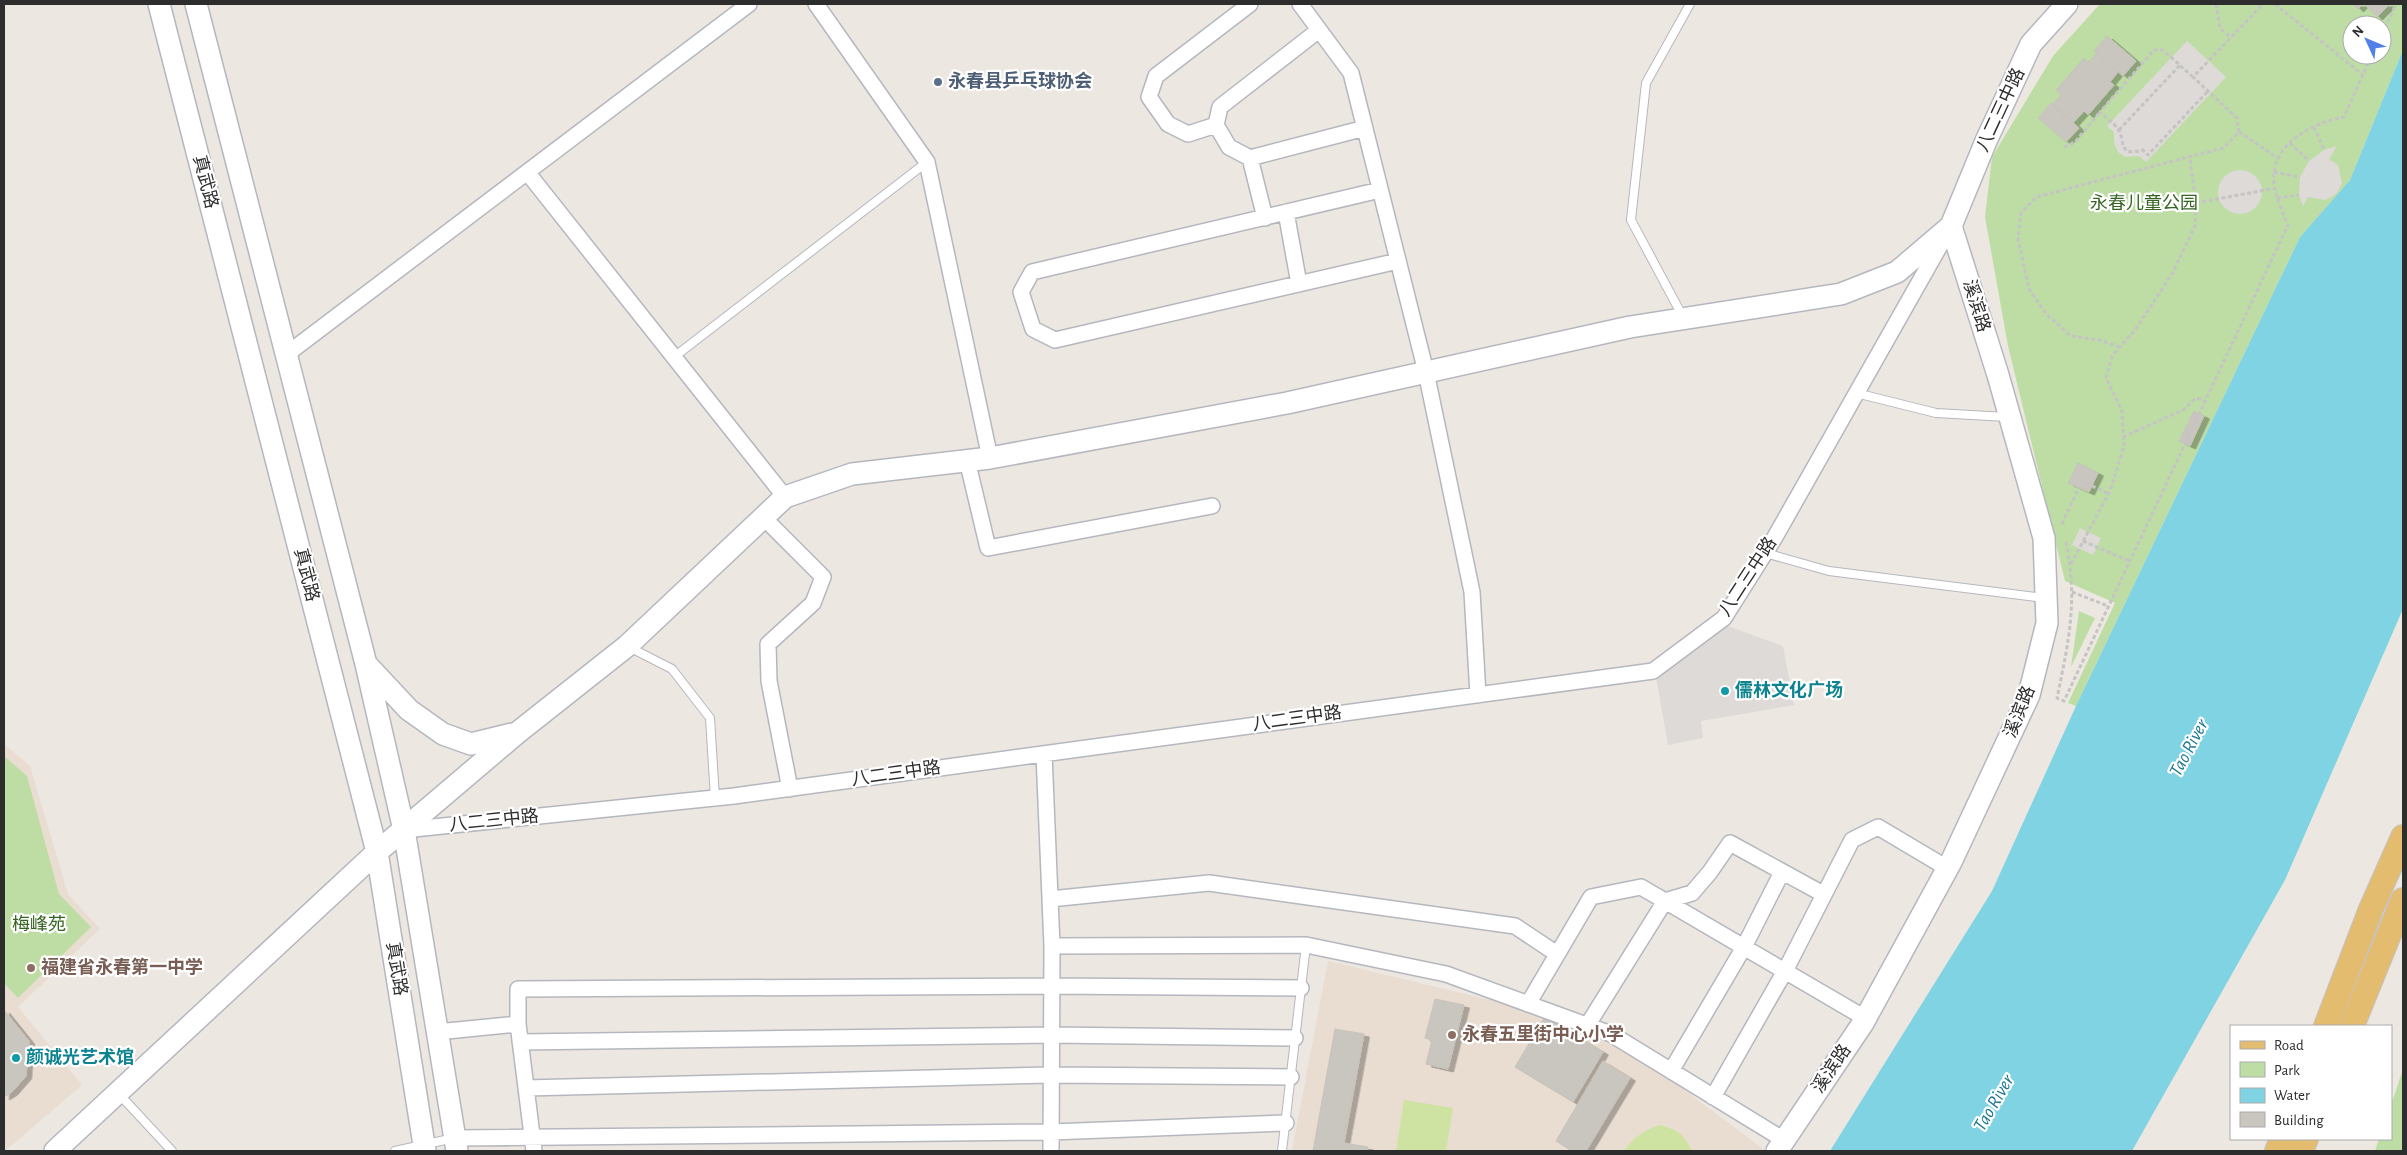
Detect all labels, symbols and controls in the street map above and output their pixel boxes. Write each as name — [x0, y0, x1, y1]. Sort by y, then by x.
north arrow — [2342, 15, 2392, 65]
text: N — [2350, 23, 2367, 40]
street label: 八二三中路 — [1972, 65, 2028, 155]
place label: 永春县乒乓球协会 — [948, 71, 1092, 91]
marker: 永春县乒乓球协会 — [932, 76, 944, 88]
street label: 真武路 — [190, 153, 222, 210]
park label: 永春儿童公园 — [2090, 193, 2198, 213]
street label: 溪滨路 — [1959, 277, 1994, 334]
street label: 八二三中路 — [1714, 533, 1780, 620]
street label: 真武路 — [291, 546, 323, 603]
place label: 儒林文化广场 — [1735, 680, 1843, 700]
street label: 溪滨路 — [2000, 683, 2038, 740]
marker: 儒林文化广场 — [1719, 685, 1731, 697]
street label: 八二三中路 — [1251, 702, 1343, 734]
water label: Tao River — [2166, 716, 2212, 780]
street label: 八二三中路 — [850, 757, 942, 789]
street label: 八二三中路 — [448, 805, 540, 835]
park label: 梅峰苑 — [12, 914, 66, 934]
street label: 真武路 — [383, 941, 411, 997]
place label: 福建省永春第一中学 — [41, 957, 203, 977]
marker: 福建省永春第一中学 — [25, 962, 37, 974]
place label: 永春五里街中心小学 — [1462, 1024, 1624, 1044]
legend — [2230, 1025, 2392, 1140]
marker: 永春五里街中心小学 — [1446, 1029, 1458, 1041]
text: Road — [2274, 1038, 2304, 1053]
street label: 溪滨路 — [1808, 1040, 1855, 1096]
place label: 颜诚光艺术馆 — [26, 1047, 134, 1067]
marker: 颜诚光艺术馆 — [10, 1052, 22, 1064]
text: Park — [2274, 1063, 2300, 1078]
water label: Tao River — [1970, 1071, 2018, 1134]
text: Water — [2274, 1088, 2310, 1103]
text: Building — [2274, 1113, 2324, 1128]

